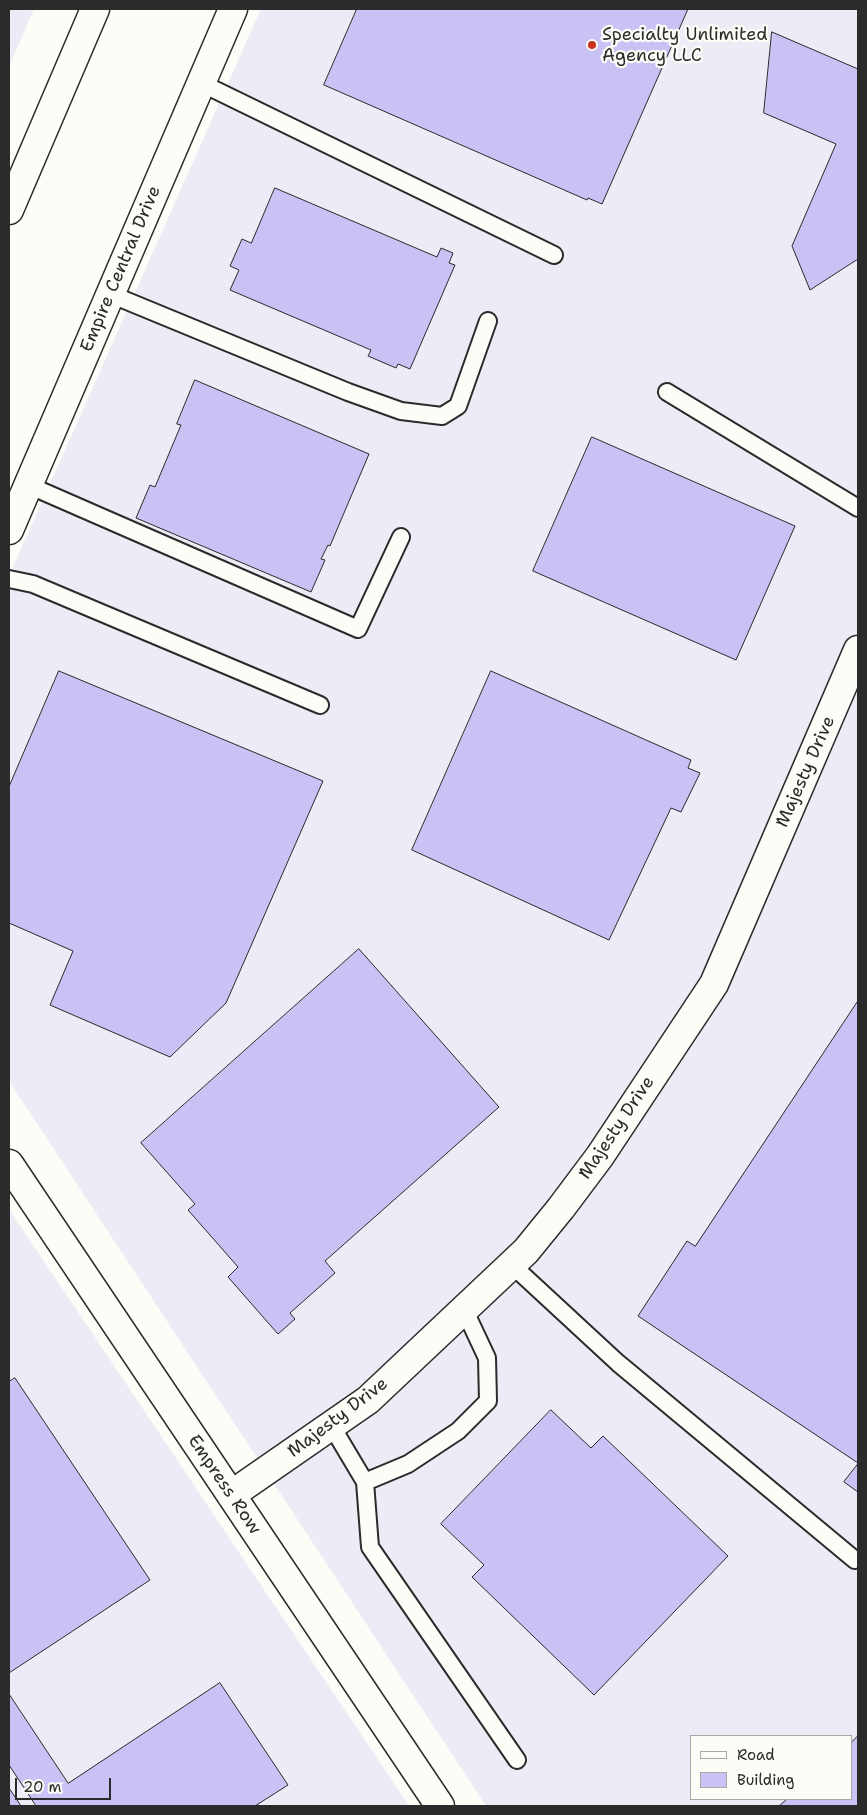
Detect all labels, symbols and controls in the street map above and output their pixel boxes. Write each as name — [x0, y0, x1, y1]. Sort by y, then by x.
place label: Specialty Unlimited Agency LLC — [602, 24, 768, 66]
marker: Specialty Unlimited Agency LLC — [586, 39, 598, 51]
street label: Empire Central Drive — [76, 183, 166, 355]
street label: Majesty Drive — [772, 713, 840, 831]
street label: Majesty Drive — [575, 1072, 659, 1184]
street label: Majesty Drive — [284, 1373, 392, 1463]
street label: Empress Row — [183, 1431, 265, 1539]
legend — [690, 1735, 852, 1800]
text: Road — [737, 1745, 775, 1765]
scale bar — [18, 1768, 114, 1800]
text: Building — [737, 1770, 794, 1790]
text: 20 m — [23, 1777, 62, 1797]

